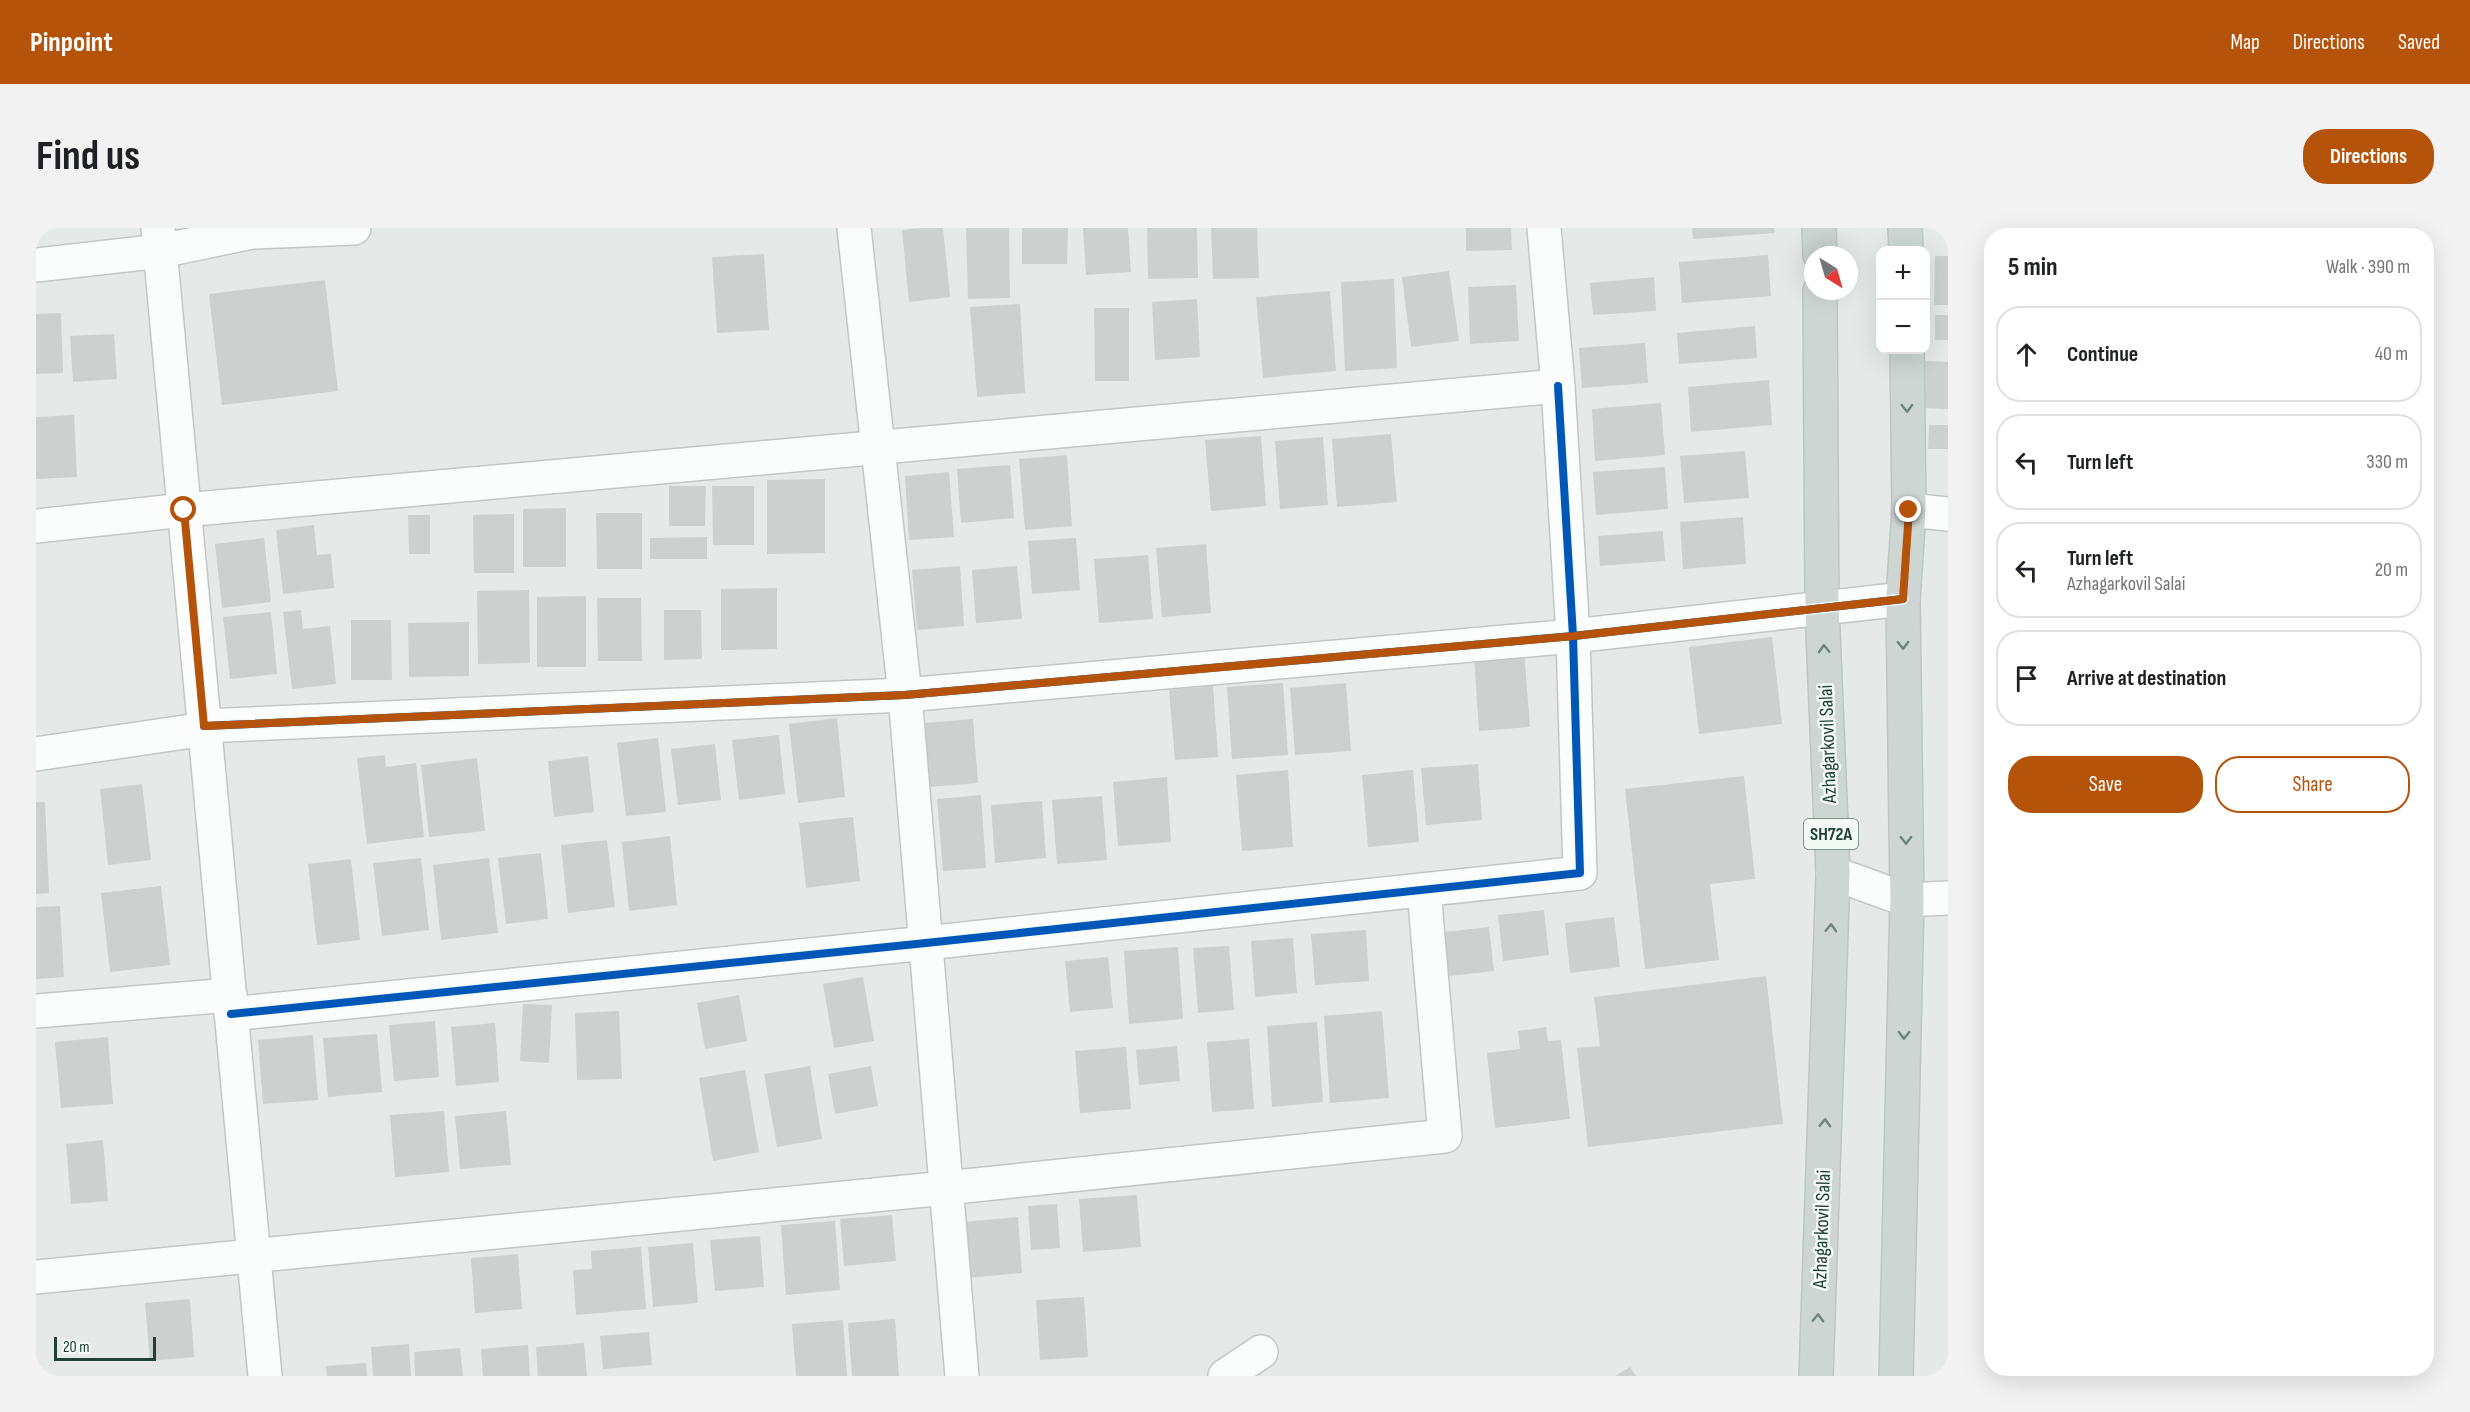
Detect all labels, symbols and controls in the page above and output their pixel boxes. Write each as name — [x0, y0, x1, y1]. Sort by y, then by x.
text: Pinpoint — [30, 26, 113, 59]
text: Map — [2230, 30, 2260, 55]
text: Directions — [2293, 30, 2365, 55]
text: Saved — [2398, 30, 2440, 55]
button: Directions — [2303, 129, 2434, 184]
text: Find us — [36, 131, 140, 182]
north arrow — [1804, 246, 1858, 300]
map controls — [1876, 246, 1930, 354]
button: + — [1876, 246, 1930, 300]
text: 5 min — [2008, 252, 2058, 283]
text: Walk · 390 m — [2326, 255, 2410, 279]
button: − — [1876, 300, 1930, 354]
icon: ahead — [2010, 338, 2043, 371]
text: Continue — [2067, 341, 2138, 368]
text: 40 m — [2375, 342, 2408, 366]
one-way arrow — [1901, 403, 1914, 412]
icon: left — [2010, 446, 2043, 479]
text: Turn left — [2067, 449, 2133, 476]
text: 330 m — [2366, 450, 2408, 474]
route start — [170, 496, 196, 522]
route end — [1895, 496, 1921, 522]
text: Turn left — [2067, 545, 2133, 572]
icon: left — [2010, 554, 2043, 587]
text: 20 m — [2375, 558, 2408, 582]
text: Azhagarkovil Salai — [2067, 572, 2186, 596]
one-way arrow — [1897, 640, 1909, 649]
one-way arrow — [1817, 644, 1830, 653]
icon: arrive — [2010, 662, 2043, 695]
text: Arrive at destination — [2067, 665, 2226, 692]
street label: Azhagarkovil Salai — [1814, 684, 1842, 805]
button: Save — [2008, 756, 2203, 813]
button: Share — [2215, 756, 2410, 813]
road number: SH72A — [1804, 819, 1858, 849]
one-way arrow — [1900, 835, 1912, 844]
one-way arrow — [1825, 923, 1837, 932]
one-way arrow — [1897, 1030, 1910, 1039]
one-way arrow — [1818, 1118, 1831, 1127]
street label: Azhagarkovil Salai — [1808, 1169, 1836, 1290]
one-way arrow — [1812, 1313, 1825, 1322]
scale bar — [54, 1334, 156, 1362]
text: 20 m — [63, 1338, 90, 1357]

